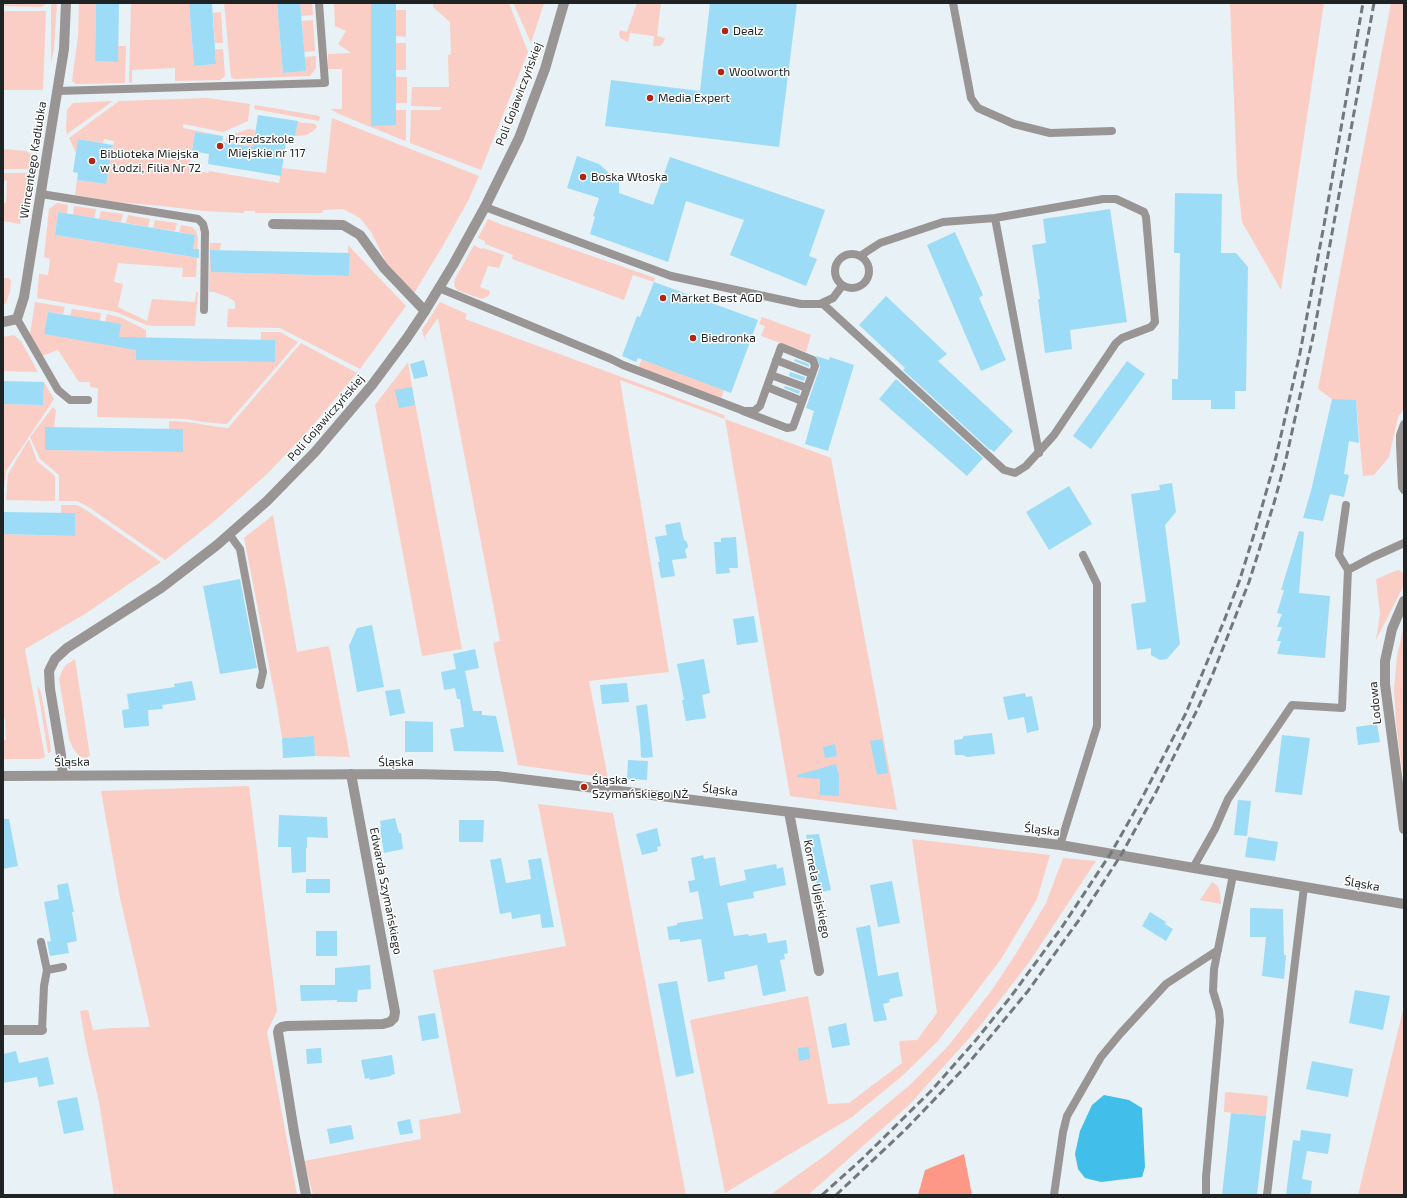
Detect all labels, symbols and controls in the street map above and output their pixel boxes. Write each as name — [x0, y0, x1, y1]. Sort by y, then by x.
place label: Dealz — [733, 24, 764, 38]
marker: Dealz — [720, 26, 730, 36]
street label: Poli Gojawiczyńskiej — [493, 40, 545, 148]
place label: Woolworth — [729, 65, 790, 79]
marker: Woolworth — [716, 67, 726, 77]
place label: Media Expert — [658, 91, 730, 105]
marker: Media Expert — [645, 93, 655, 103]
street label: Wincentego Kadłubka — [17, 100, 49, 220]
place label: Przedszkole Miejskie nr 117 — [228, 132, 305, 160]
marker: Przedszkole Miejskie nr 117 — [215, 141, 225, 151]
place label: Biblioteka Miejska w Łodzi, Filia Nr 72 — [100, 147, 201, 175]
marker: Biblioteka Miejska w Łodzi, Filia Nr 72 — [87, 156, 97, 166]
place label: Boska Włoska — [591, 170, 668, 184]
marker: Boska Włoska — [578, 172, 588, 182]
place label: Market Best AGD — [671, 291, 763, 305]
marker: Market Best AGD — [658, 293, 668, 303]
place label: Biedronka — [701, 331, 756, 345]
marker: Biedronka — [688, 333, 698, 343]
street label: Poli Gojawiczyńskiej — [285, 372, 367, 464]
street label: Lodowa — [1366, 681, 1384, 725]
street label: Śląska — [54, 754, 90, 770]
street label: Śląska — [378, 754, 414, 770]
place label: Śląska - Szymańskiego NŻ — [592, 773, 688, 801]
street label: Śląska — [701, 781, 739, 799]
marker: Śląska - Szymańskiego NŻ — [579, 782, 589, 792]
street label: Śląska — [1023, 821, 1061, 839]
street label: Edwarda Szymańskiego — [367, 826, 405, 956]
street label: Kornela Ujejskiego — [800, 838, 834, 940]
street label: Śląska — [1343, 874, 1381, 894]

